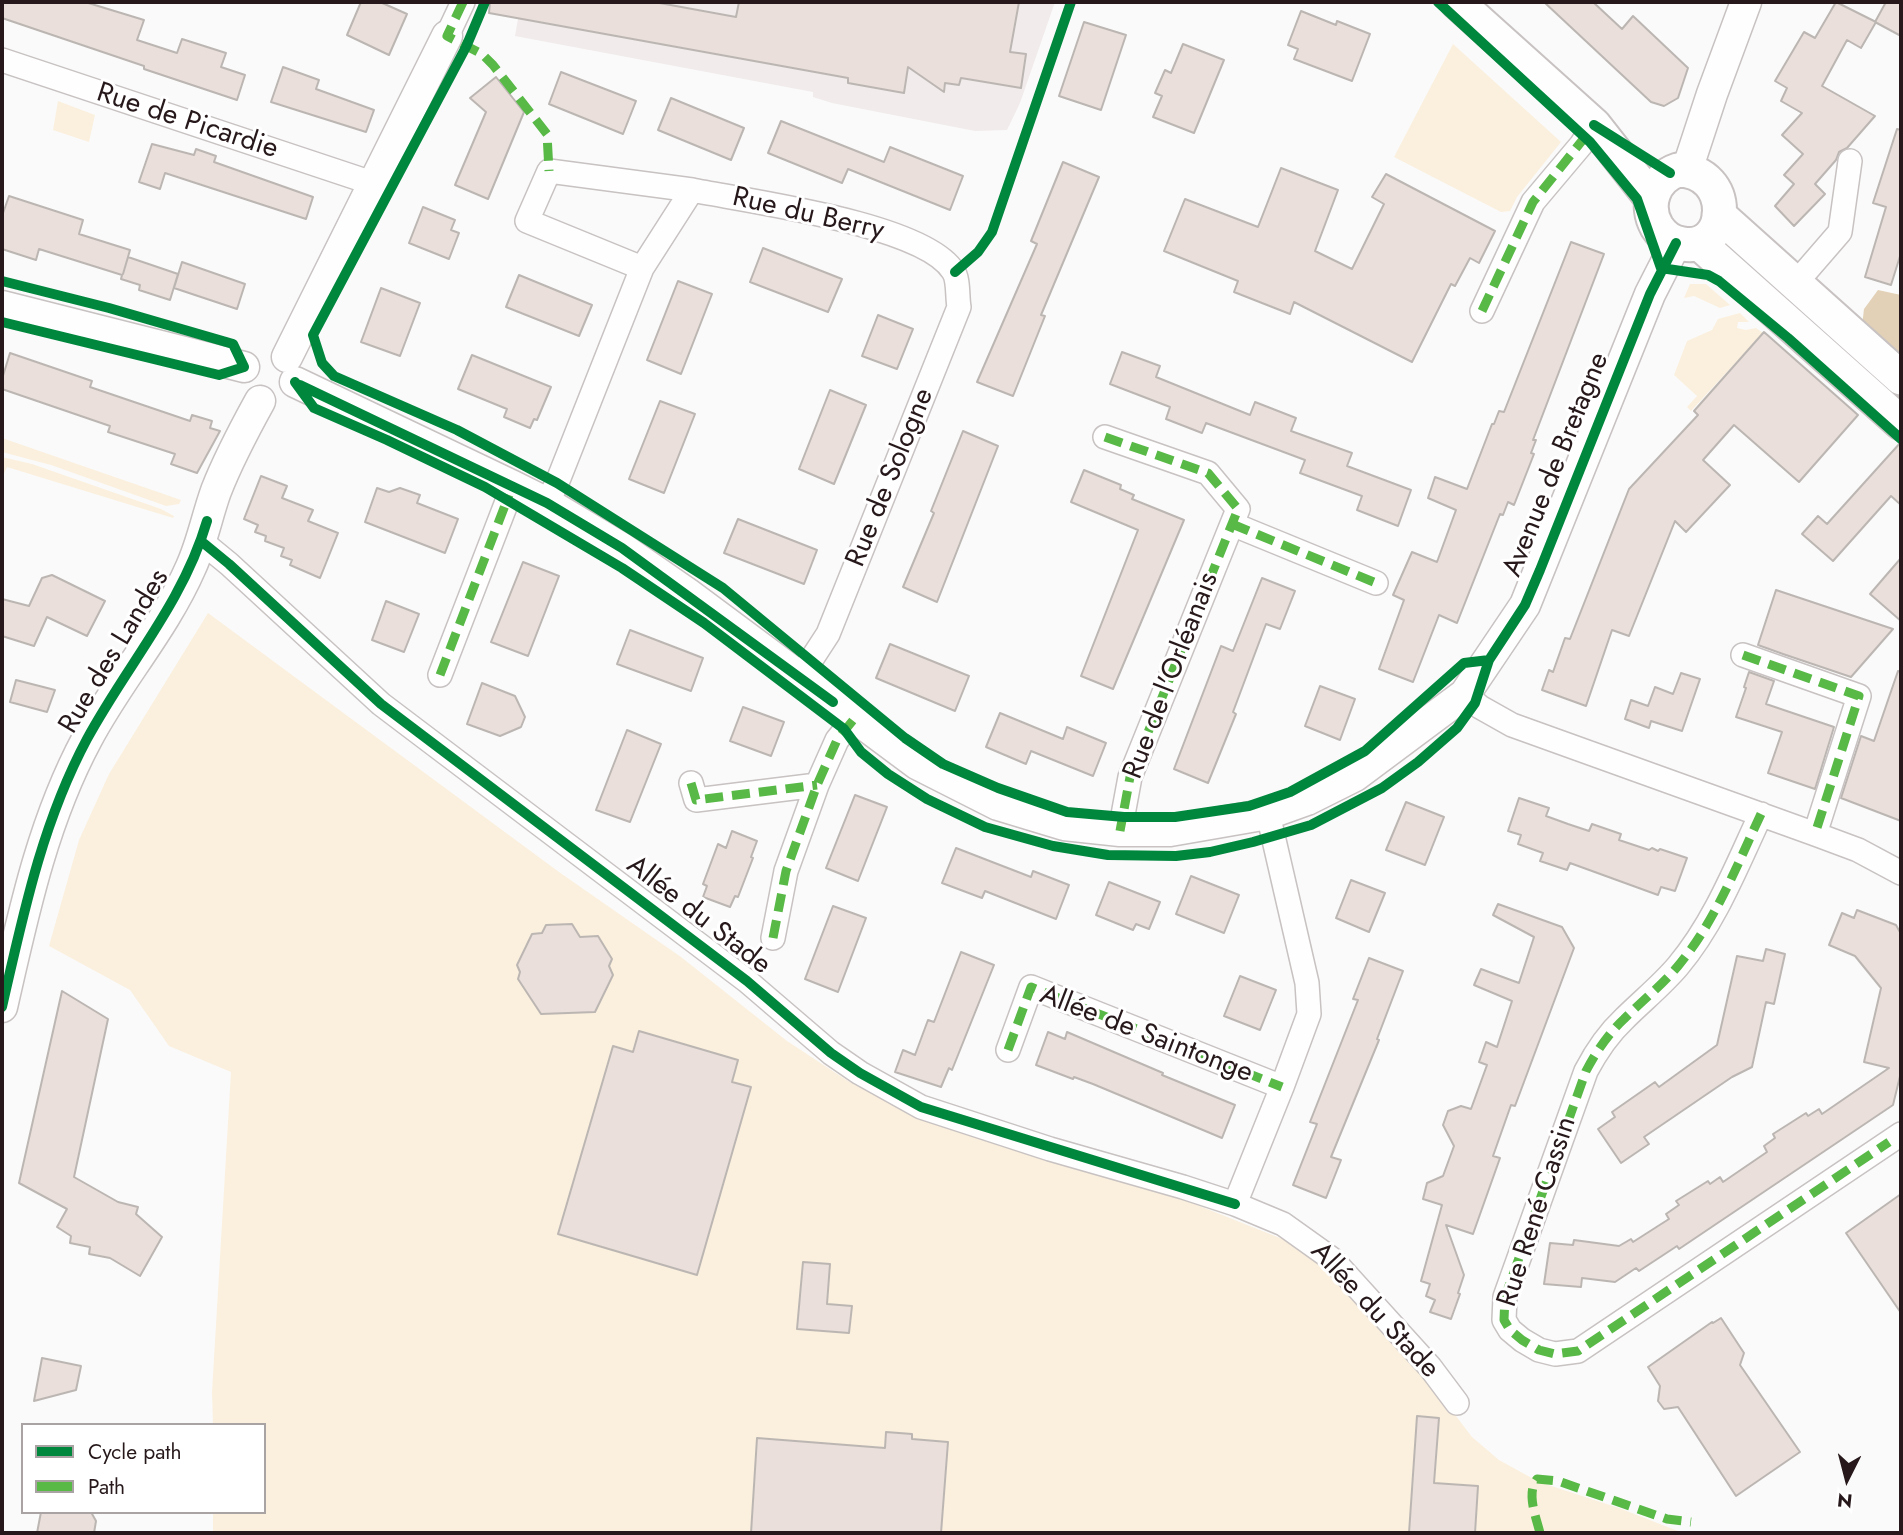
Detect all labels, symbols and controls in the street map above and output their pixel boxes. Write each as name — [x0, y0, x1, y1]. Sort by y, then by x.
street label: Rue de Picardie — [92, 77, 282, 167]
street label: Rue du Berry — [729, 181, 887, 249]
street label: Avenue de Bretagne — [1497, 348, 1617, 582]
street label: Rue de Sologne — [840, 384, 942, 572]
street label: Rue des Landes — [53, 564, 177, 740]
street label: Rue de l'Orléanais — [1117, 568, 1227, 784]
street label: Allée du Stade — [619, 849, 777, 983]
street label: Allée de Saintonge — [1035, 979, 1257, 1091]
street label: Rue René Cassin — [1491, 1113, 1585, 1311]
street label: Allée du Stade — [1303, 1236, 1445, 1386]
legend — [21, 1423, 266, 1514]
text: Cycle path — [88, 1437, 181, 1467]
north arrow — [1812, 1444, 1882, 1514]
text: Path — [88, 1472, 125, 1502]
text: N — [1836, 1486, 1854, 1515]

